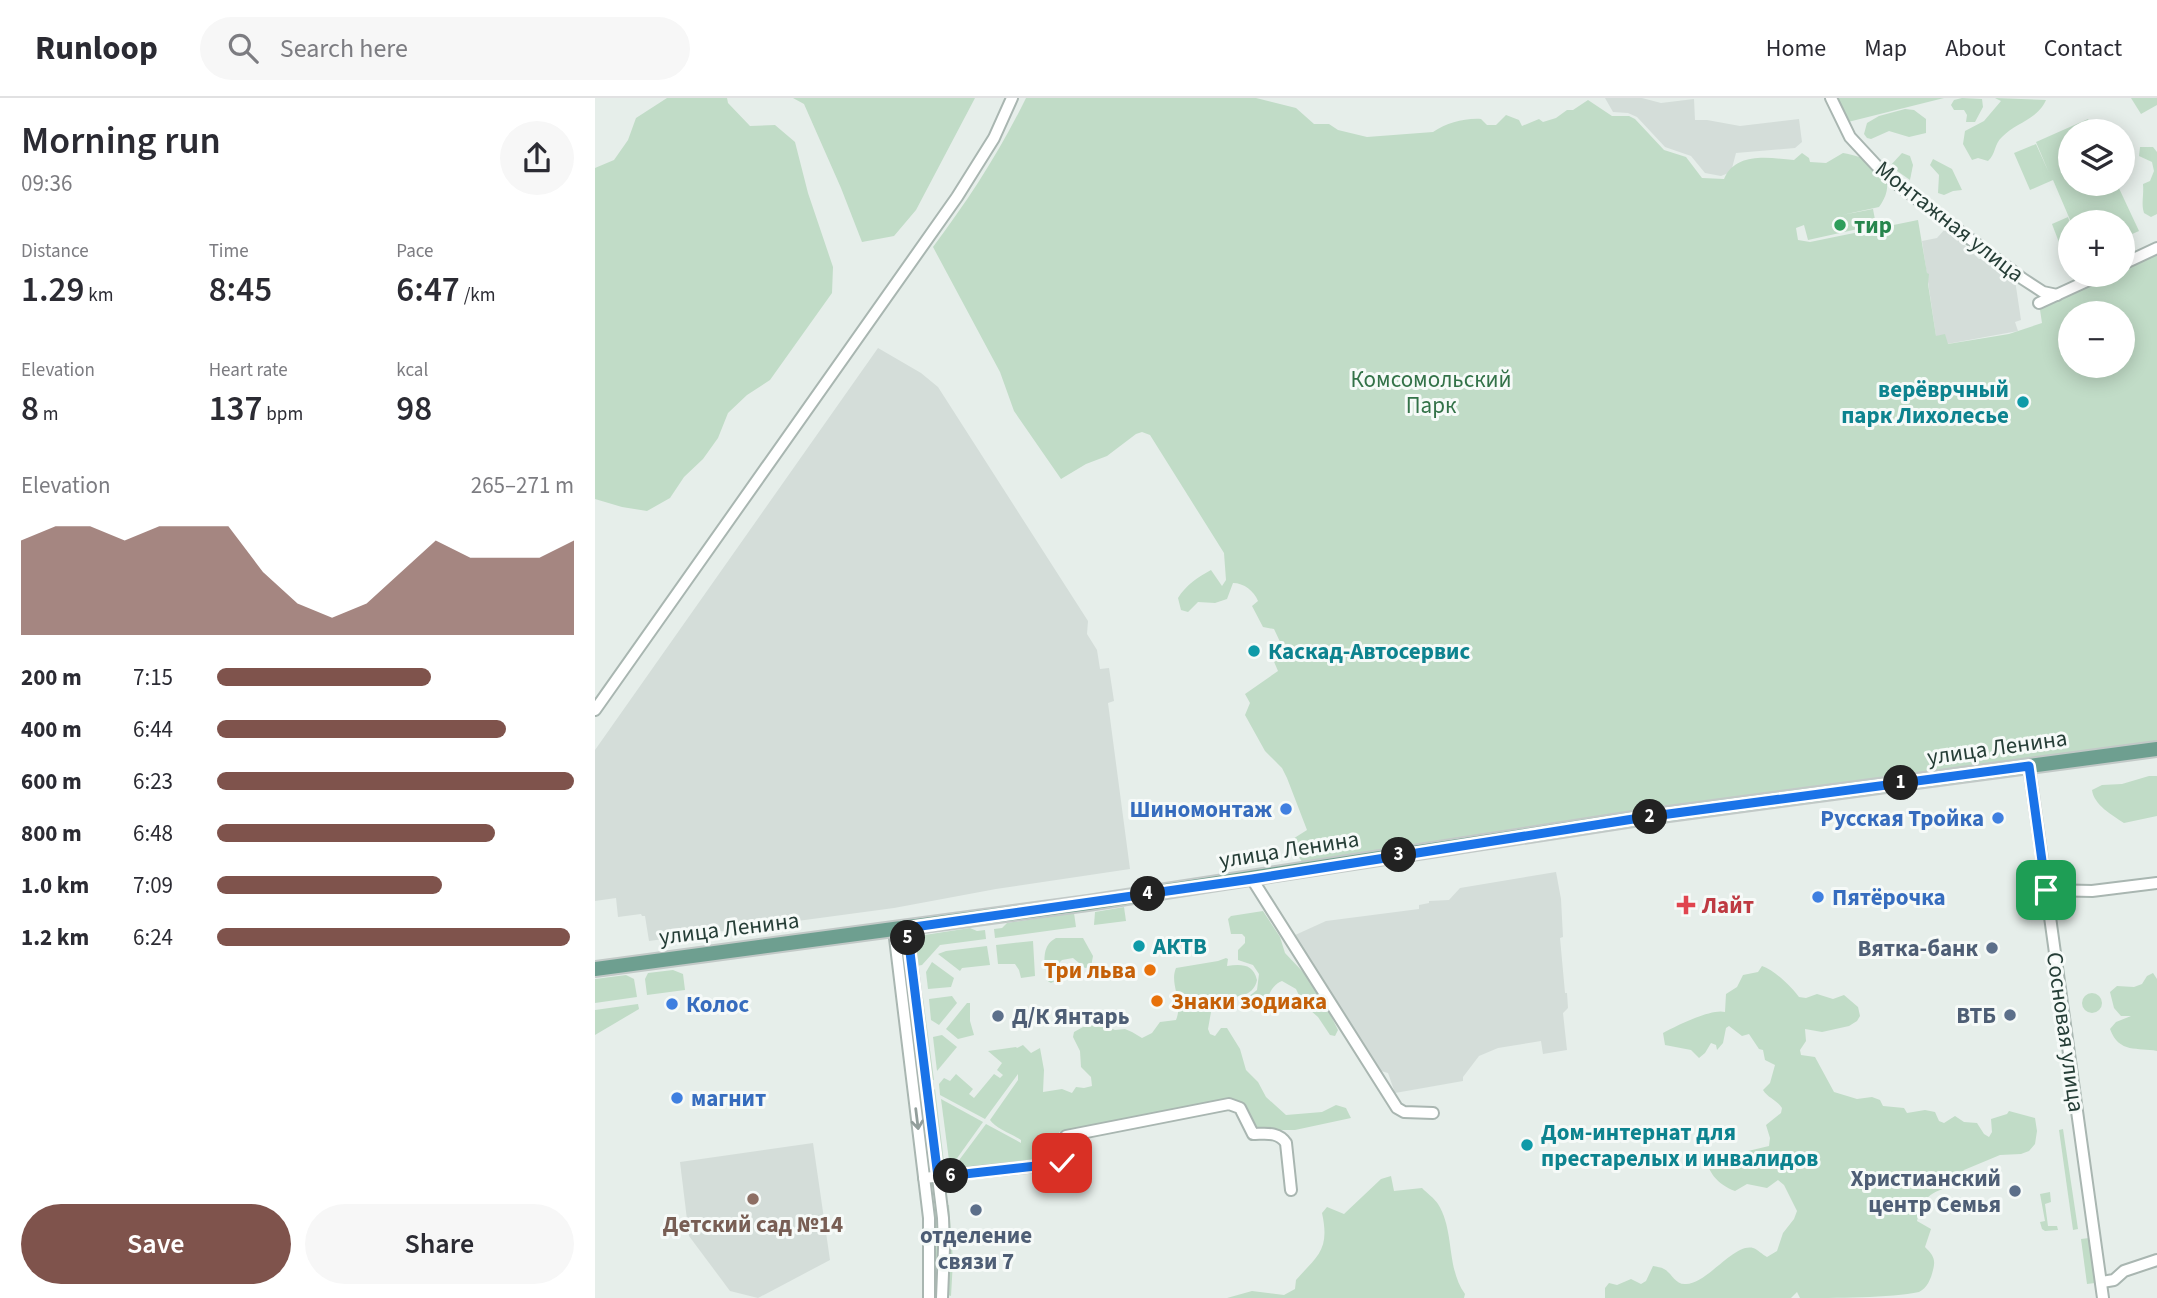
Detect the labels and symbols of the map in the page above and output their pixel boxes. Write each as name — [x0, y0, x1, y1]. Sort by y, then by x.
street label: Монтажная улица — [1868, 153, 2031, 290]
place label: тир — [1854, 209, 1892, 242]
marker: тир — [1832, 217, 1848, 233]
park label: Комсомольский Парк — [1350, 363, 1512, 422]
place label: верёврчный парк Лихолесье — [1841, 373, 2009, 432]
marker: верёврчный парк Лихолесье — [2015, 394, 2031, 410]
place label: Каскад-Автосервис — [1268, 635, 1470, 668]
marker: Каскад-Автосервис — [1246, 643, 1262, 659]
street label: улица Ленина — [1925, 721, 2069, 774]
pin: 1 — [1883, 766, 1919, 800]
place label: Шиномонтаж — [1130, 793, 1272, 826]
pin: 2 — [1633, 800, 1667, 834]
marker: Шиномонтаж — [1278, 801, 1294, 817]
place label: Русская Тройка — [1820, 802, 1984, 835]
marker: Русская Тройка — [1990, 810, 2006, 826]
street label: улица Ленина — [1217, 822, 1361, 877]
pin: 3 — [1381, 838, 1417, 872]
pin — [2016, 860, 2076, 920]
pin: 4 — [1131, 876, 1165, 912]
place label: Пятёрочка — [1832, 881, 1946, 914]
place label: Лайт — [1701, 889, 1754, 922]
marker: Пятёрочка — [1810, 889, 1826, 905]
marker: Лайт — [1676, 895, 1696, 915]
street label: улица Ленина — [657, 904, 801, 953]
pin: 5 — [891, 920, 925, 956]
place label: АКТВ — [1152, 930, 1207, 963]
place label: Вятка-банк — [1858, 932, 1978, 965]
marker: АКТВ — [1131, 938, 1147, 954]
marker: Вятка-банк — [1984, 940, 2000, 956]
street label: Сосновая улица — [2038, 950, 2093, 1114]
place label: Три льва — [1044, 954, 1136, 987]
marker: Три льва — [1142, 962, 1158, 978]
place label: Знаки зодиака — [1171, 985, 1327, 1018]
place label: Колос — [686, 988, 749, 1021]
marker: Знаки зодиака — [1149, 993, 1165, 1009]
marker: Колос — [664, 996, 680, 1012]
place label: ВТБ — [1956, 999, 1996, 1032]
place label: Д/К Янтарь — [1012, 1000, 1130, 1033]
marker: ВТБ — [2002, 1007, 2018, 1023]
marker: Д/К Янтарь — [990, 1008, 1006, 1024]
place label: магнит — [691, 1082, 766, 1115]
marker: магнит — [669, 1090, 685, 1106]
one-way arrow — [911, 1108, 924, 1130]
place label: Дом-интернат для престарелых и инвалидов — [1541, 1116, 1818, 1175]
pin — [1032, 1133, 1092, 1193]
marker: Дом-интернат для престарелых и инвалидов — [1519, 1137, 1535, 1153]
pin: 6 — [933, 1158, 969, 1194]
place label: Христианский центр Семья — [1850, 1162, 2001, 1221]
marker: Христианский центр Семья — [2007, 1183, 2023, 1199]
marker: Детский сад №14 — [745, 1191, 761, 1207]
marker: отделение связи 7 — [968, 1202, 984, 1218]
place label: Детский сад №14 — [663, 1208, 843, 1241]
place label: отделение связи 7 — [920, 1219, 1032, 1278]

